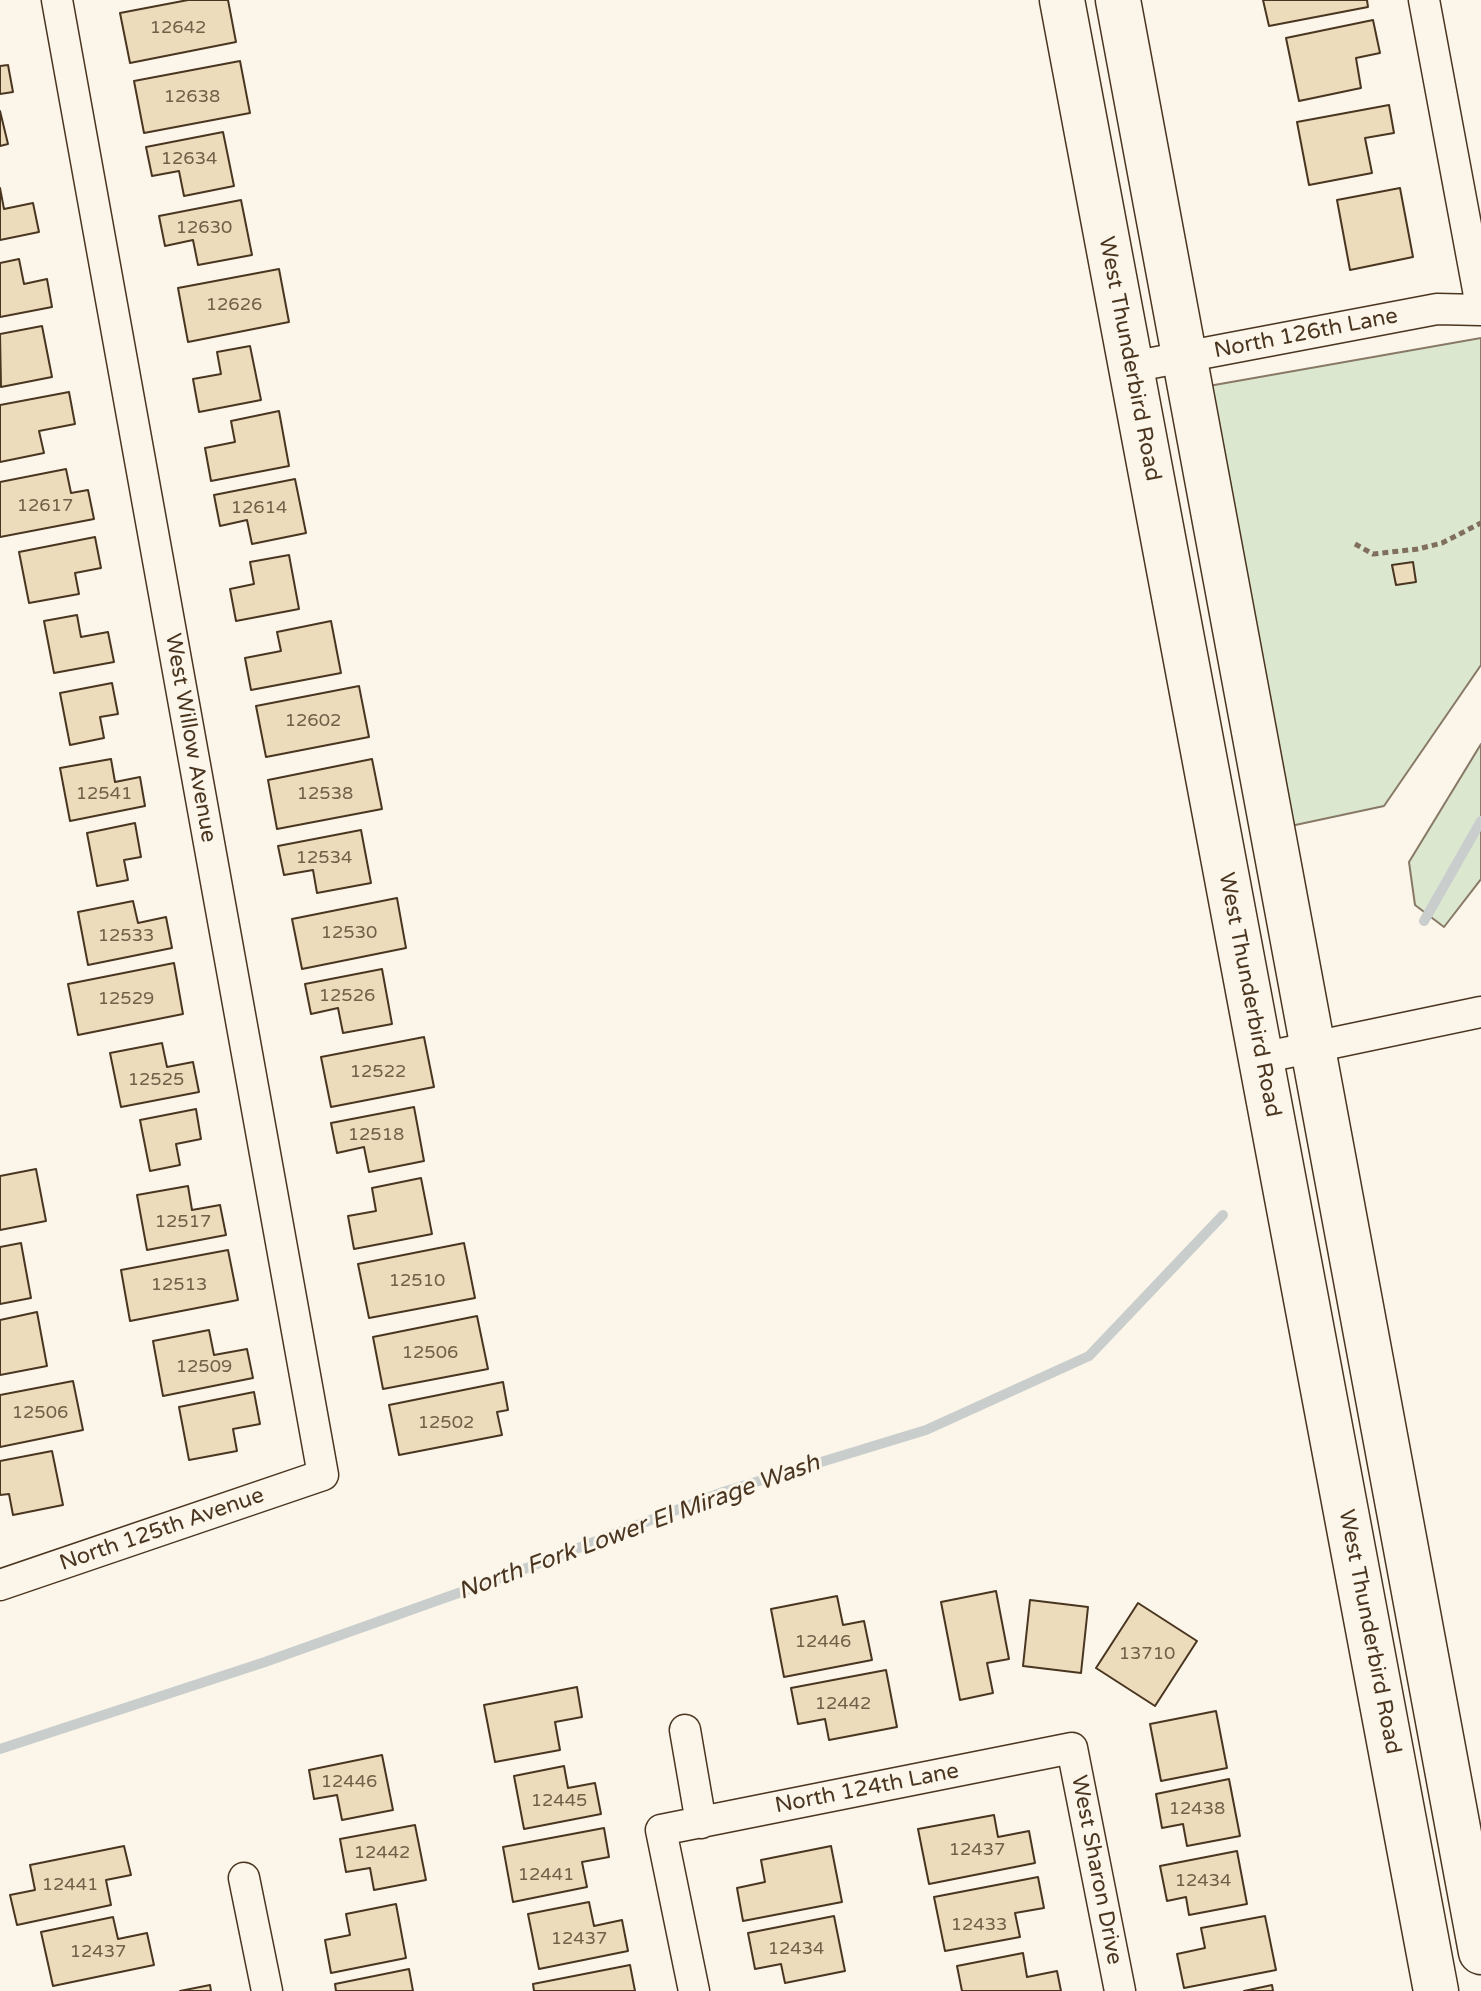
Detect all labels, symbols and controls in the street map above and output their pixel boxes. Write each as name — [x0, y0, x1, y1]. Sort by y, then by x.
house number: 12642 — [150, 17, 206, 39]
house number: 12638 — [164, 86, 220, 108]
house number: 12634 — [161, 148, 217, 170]
house number: 12630 — [176, 217, 232, 239]
street label: West Thunderbird Road — [1092, 234, 1166, 484]
house number: 12626 — [206, 294, 262, 316]
street label: North 126th Lane — [1212, 303, 1400, 365]
house number: 12617 — [17, 495, 73, 517]
house number: 12614 — [231, 497, 287, 519]
street label: West Willow Avenue — [159, 631, 221, 845]
house number: 12602 — [285, 710, 341, 732]
house number: 12541 — [76, 783, 132, 805]
house number: 12538 — [297, 783, 353, 805]
house number: 12534 — [296, 847, 352, 869]
street label: West Thunderbird Road — [1212, 870, 1286, 1120]
house number: 12530 — [321, 922, 377, 944]
house number: 12533 — [98, 925, 154, 947]
house number: 12526 — [319, 985, 375, 1007]
house number: 12529 — [98, 988, 154, 1010]
house number: 12522 — [350, 1061, 406, 1083]
house number: 12525 — [128, 1069, 184, 1091]
house number: 12518 — [348, 1124, 404, 1146]
house number: 12517 — [155, 1211, 211, 1233]
house number: 12510 — [389, 1270, 445, 1292]
house number: 12513 — [151, 1274, 207, 1296]
house number: 12506 — [402, 1342, 458, 1364]
house number: 12509 — [176, 1356, 232, 1378]
house number: 12506 — [12, 1402, 68, 1424]
house number: 12502 — [418, 1412, 474, 1434]
water label: North Fork Lower El Mirage Wash — [454, 1449, 824, 1607]
street label: North 125th Avenue — [56, 1483, 268, 1577]
street label: West Thunderbird Road — [1332, 1507, 1406, 1757]
house number: 12446 — [795, 1631, 851, 1653]
house number: 13710 — [1119, 1643, 1175, 1665]
house number: 12442 — [815, 1693, 871, 1715]
street label: North 124th Lane — [773, 1758, 961, 1820]
house number: 12446 — [321, 1771, 377, 1793]
street label: West Sharon Drive — [1065, 1773, 1127, 1967]
house number: 12445 — [531, 1790, 587, 1812]
house number: 12438 — [1169, 1798, 1225, 1820]
house number: 12437 — [949, 1839, 1005, 1861]
house number: 12442 — [354, 1842, 410, 1864]
house number: 12441 — [518, 1864, 574, 1886]
house number: 12434 — [1175, 1870, 1231, 1892]
house number: 12441 — [42, 1874, 98, 1896]
house number: 12433 — [951, 1914, 1007, 1936]
house number: 12437 — [551, 1928, 607, 1950]
house number: 12434 — [768, 1938, 824, 1960]
house number: 12437 — [70, 1941, 126, 1963]

